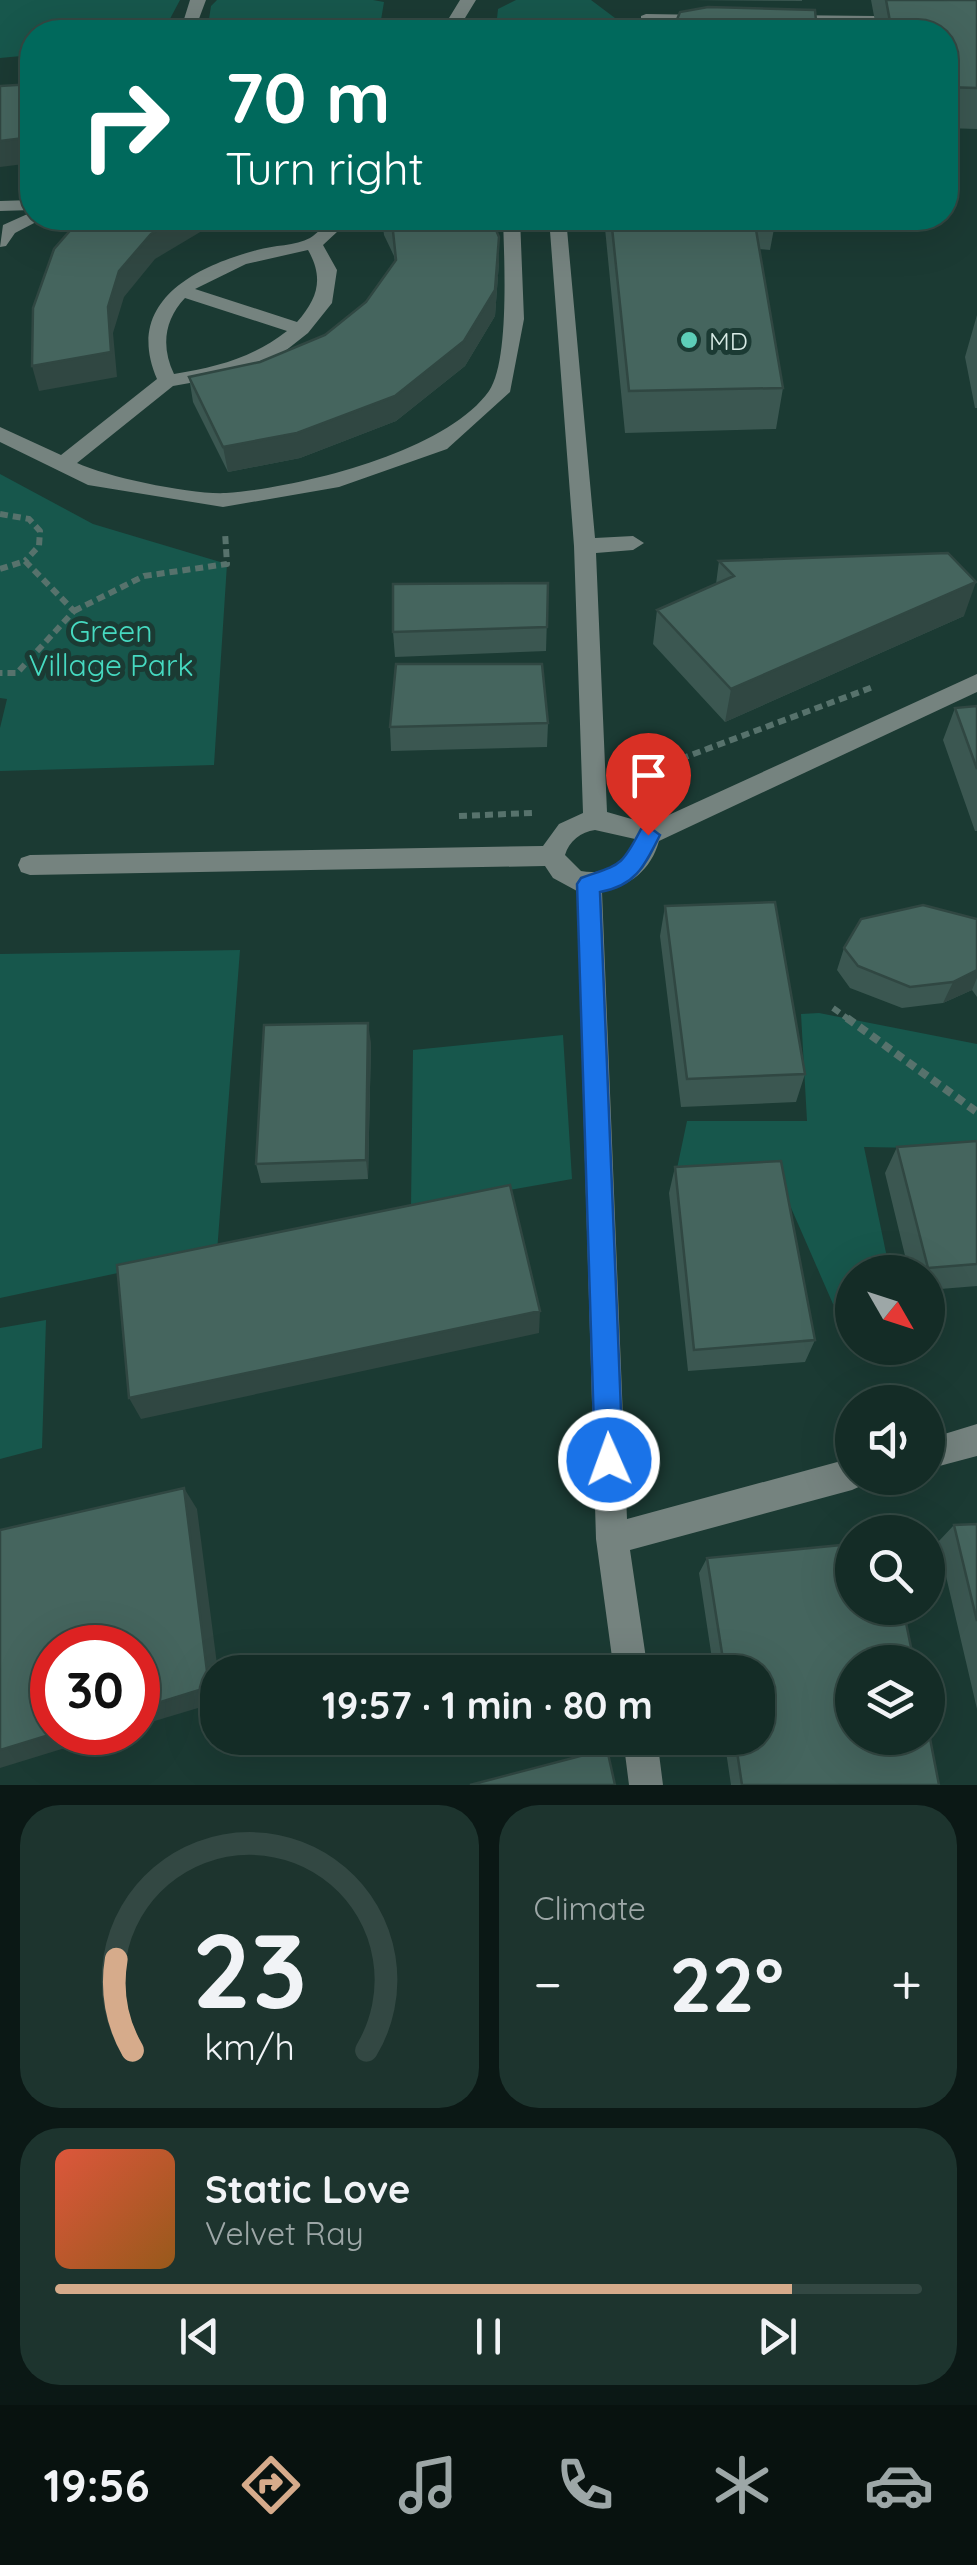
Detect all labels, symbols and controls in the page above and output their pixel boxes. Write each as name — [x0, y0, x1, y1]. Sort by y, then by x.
text: 70 m — [225, 53, 391, 141]
icon: right — [60, 60, 190, 190]
text: Turn right — [225, 140, 424, 196]
place label: MD — [709, 325, 748, 356]
marker: MD — [678, 329, 700, 351]
park label: Green Village Park — [28, 612, 194, 684]
pin — [606, 733, 691, 836]
icon: arrive — [621, 748, 676, 803]
north arrow — [835, 1255, 945, 1365]
map controls — [835, 1255, 945, 1755]
button: sound — [835, 1385, 945, 1495]
position arrow — [557, 1408, 661, 1512]
button: search — [835, 1515, 945, 1625]
speed limit sign: 30 — [30, 1625, 160, 1755]
button: layers — [835, 1645, 945, 1755]
text: 19:57 · 1 min · 80 m — [322, 1681, 653, 1729]
text: Climate — [534, 1888, 646, 1928]
text: 23 — [192, 1904, 307, 2034]
text: 22° — [669, 1937, 784, 2031]
text: − — [534, 1949, 562, 2018]
text: + — [891, 1949, 922, 2018]
text: km/h — [204, 2024, 295, 2069]
text: Static Love — [205, 2165, 410, 2213]
text: Velvet Ray — [205, 2213, 364, 2253]
icon: previous — [172, 2309, 227, 2364]
icon: pause — [461, 2309, 516, 2364]
icon: next — [750, 2309, 805, 2364]
icon: directions — [236, 2450, 306, 2520]
icon: music — [393, 2450, 463, 2520]
icon: phone — [550, 2450, 620, 2520]
icon: climate — [707, 2450, 777, 2520]
icon: car — [864, 2450, 934, 2520]
text: 19:56 — [43, 2457, 150, 2513]

